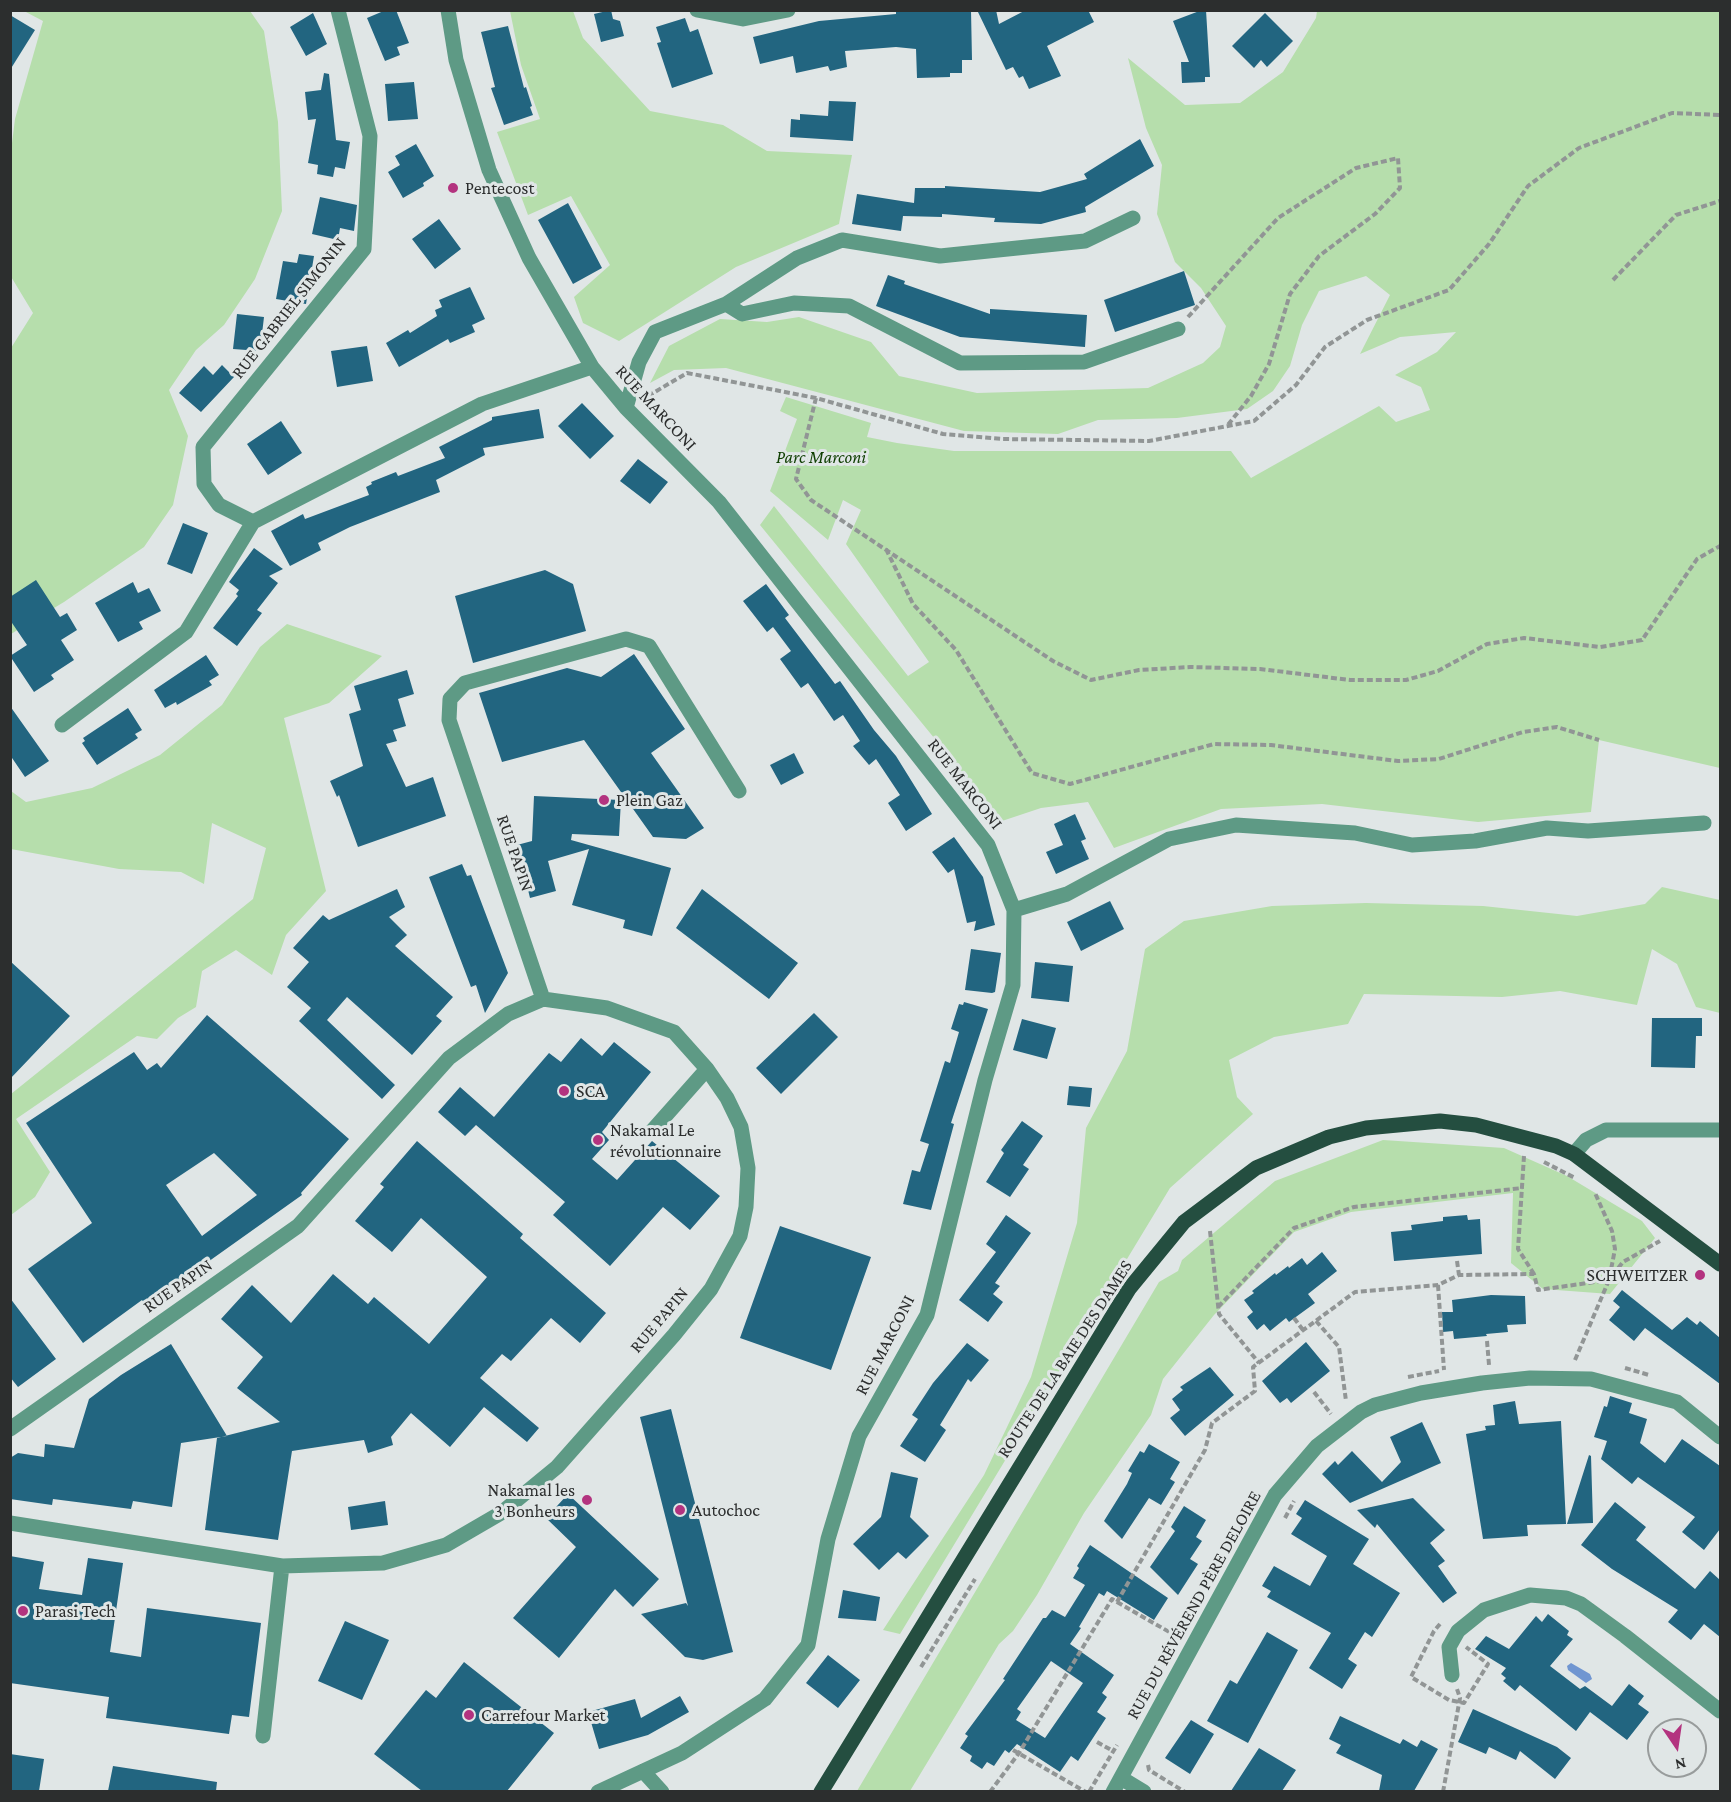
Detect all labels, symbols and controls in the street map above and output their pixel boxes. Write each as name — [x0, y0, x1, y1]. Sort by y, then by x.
place label: Pentecost — [465, 177, 534, 199]
marker: Pentecost — [446, 181, 460, 195]
street label: RUE GABRIEL SIMONIN — [227, 233, 351, 383]
street label: RUE MARCONI — [611, 361, 701, 455]
park label: Parc Marconi — [776, 446, 866, 468]
street label: RUE MARCONI — [923, 734, 1007, 834]
place label: Plein Gaz — [616, 789, 683, 811]
marker: Plein Gaz — [597, 793, 611, 807]
street label: RUE PAPIN — [492, 812, 538, 894]
place label: SCA — [576, 1080, 605, 1102]
marker: SCA — [557, 1084, 571, 1098]
place label: Nakamal Le révolutionnaire — [610, 1119, 721, 1162]
marker: Nakamal Le révolutionnaire — [591, 1133, 605, 1147]
street label: RUE PAPIN — [139, 1254, 217, 1318]
street label: ROUTE DE LA BAIE DES DAMES — [993, 1256, 1137, 1462]
place label: SCHWEITZER — [1586, 1264, 1688, 1286]
marker: SCHWEITZER — [1693, 1268, 1707, 1282]
street label: RUE PAPIN — [625, 1283, 693, 1357]
street label: RUE MARCONI — [851, 1291, 919, 1399]
place label: Nakamal les 3 Bonheurs — [487, 1479, 575, 1522]
street label: RUE DU RÉVÉREND PÈRE DELOIRE — [1122, 1487, 1266, 1723]
marker: Nakamal les 3 Bonheurs — [580, 1493, 594, 1507]
place label: Autochoc — [692, 1499, 760, 1521]
marker: Autochoc — [673, 1503, 687, 1517]
place label: Parasi Tech — [35, 1600, 116, 1622]
marker: Parasi Tech — [16, 1604, 30, 1618]
place label: Carrefour Market — [481, 1704, 606, 1726]
marker: Carrefour Market — [462, 1708, 476, 1722]
north arrow — [1647, 1718, 1707, 1778]
text: N — [1673, 1755, 1688, 1774]

